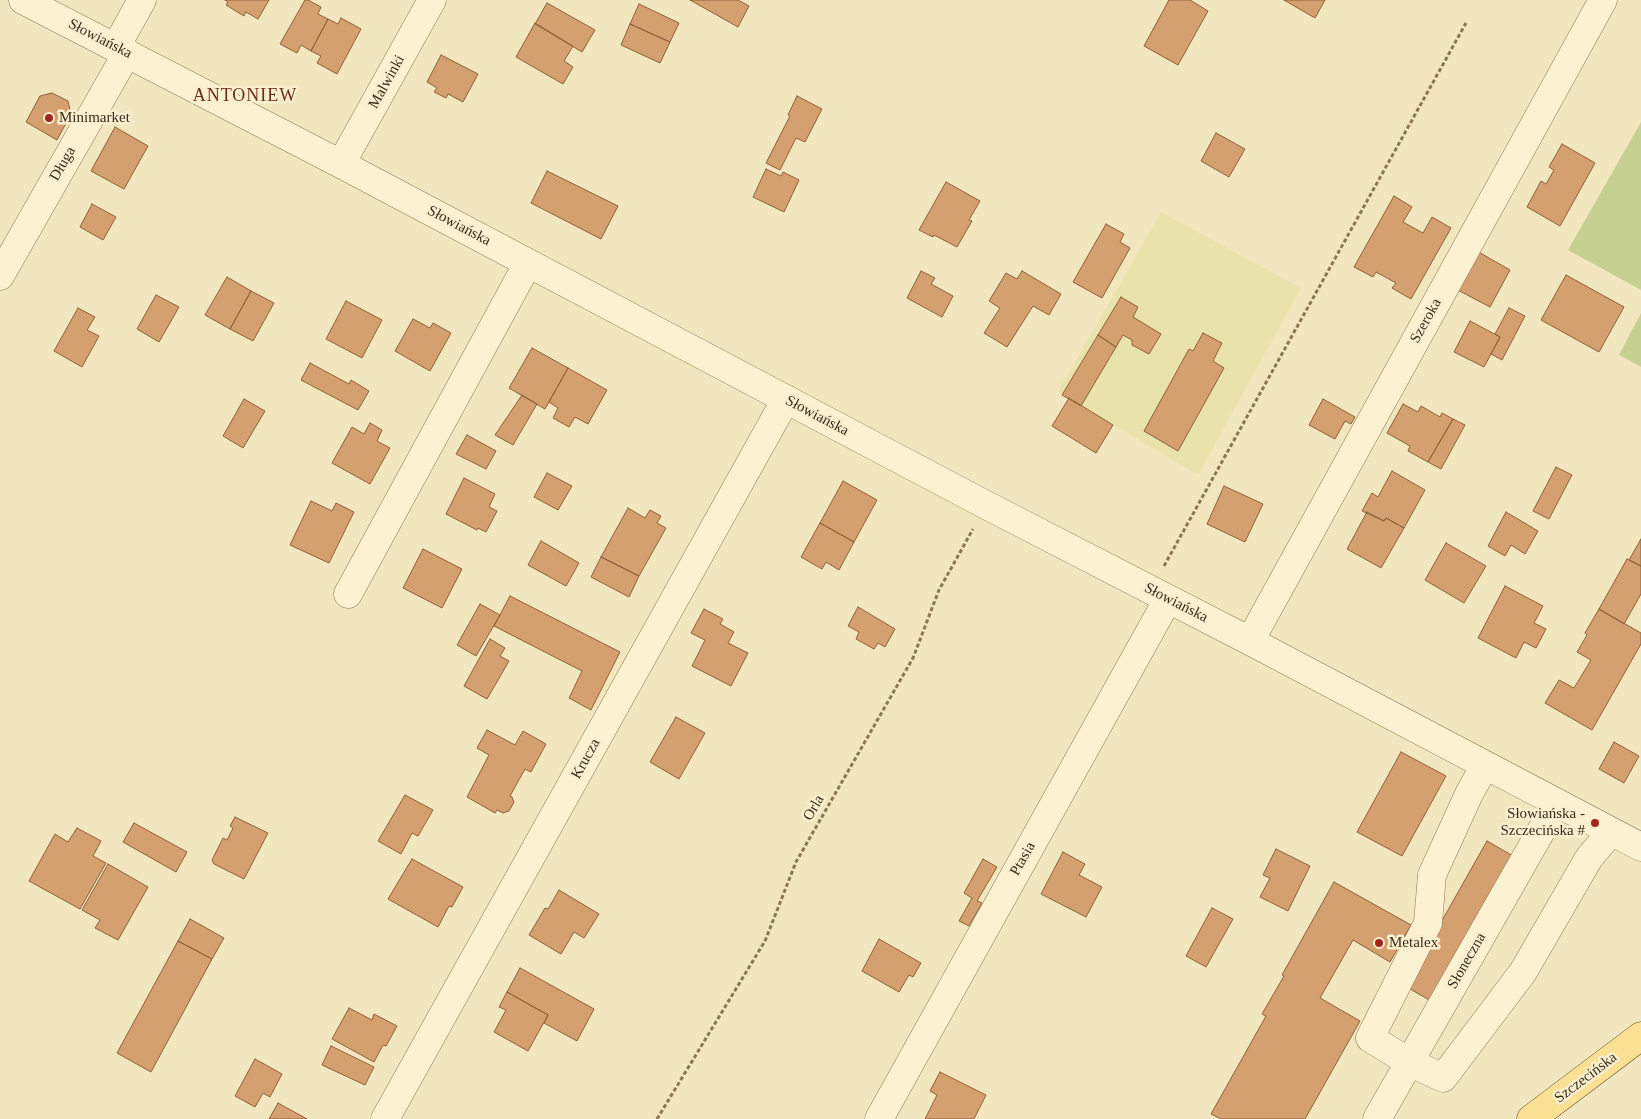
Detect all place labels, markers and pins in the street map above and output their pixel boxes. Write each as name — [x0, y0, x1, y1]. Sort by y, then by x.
place label: Minimarket — [59, 109, 130, 127]
marker: Minimarket — [43, 112, 55, 124]
place label: Słowiańska - Szczecińska # — [1500, 805, 1585, 840]
marker: Słowiańska - Szczecińska # — [1589, 817, 1601, 829]
place label: Metalex — [1389, 934, 1438, 952]
marker: Metalex — [1373, 937, 1385, 949]

